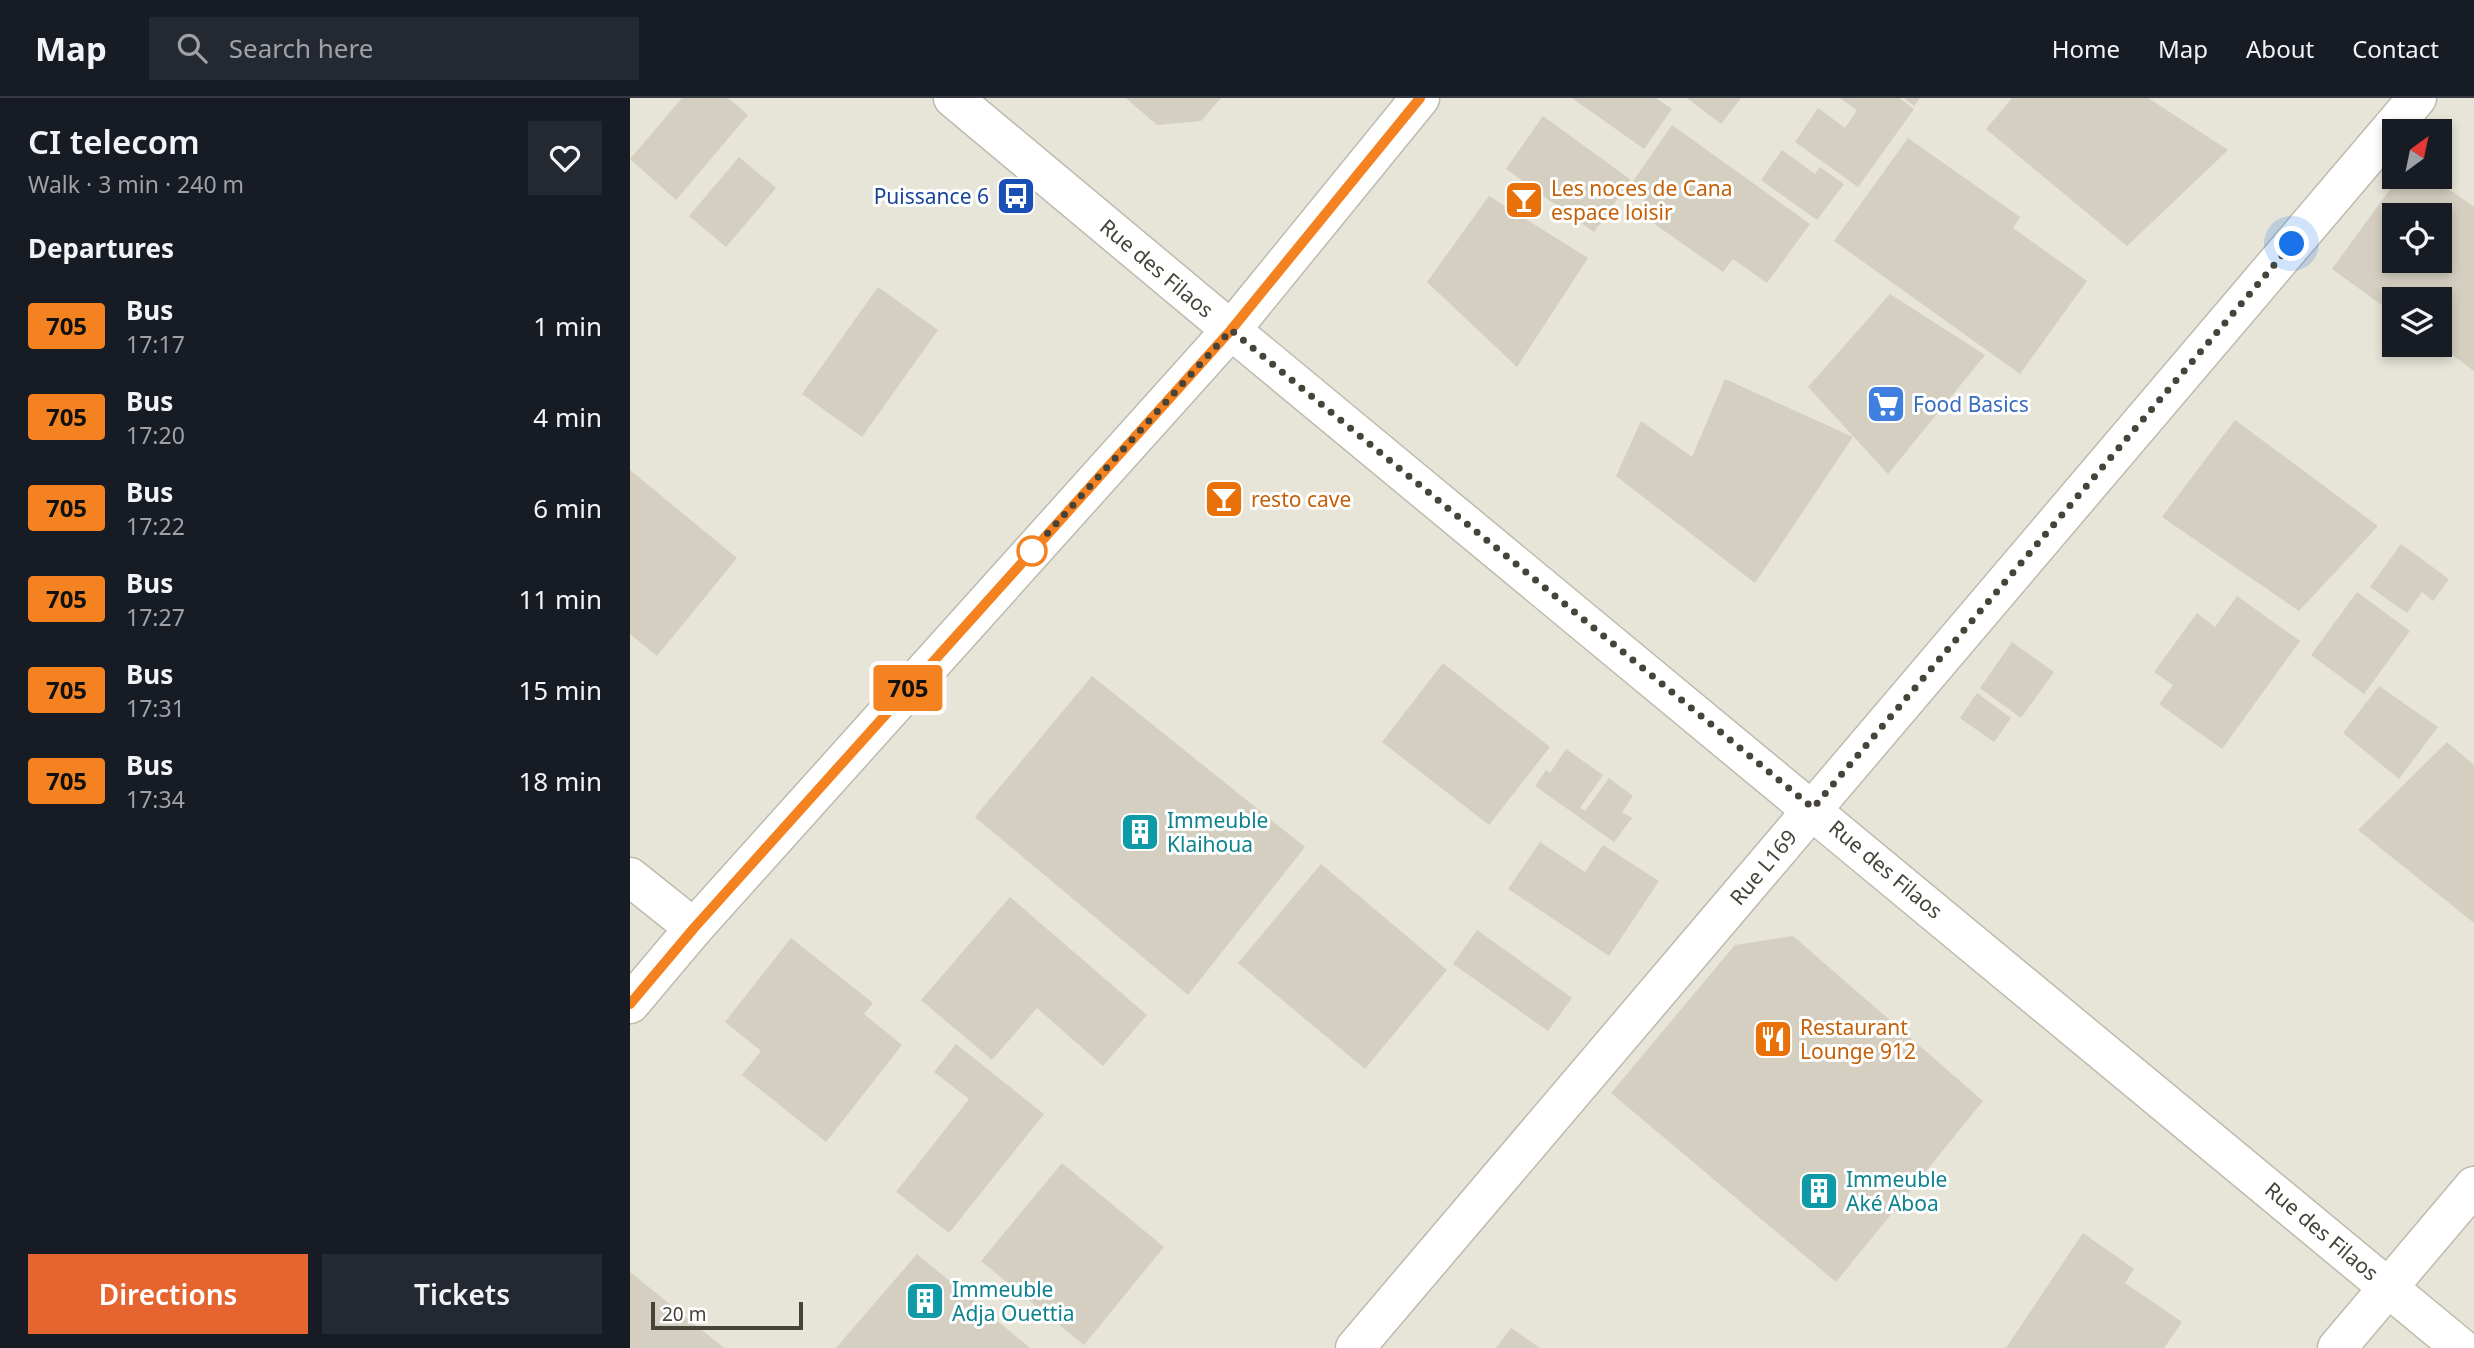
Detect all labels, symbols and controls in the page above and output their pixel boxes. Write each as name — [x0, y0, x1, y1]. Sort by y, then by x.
search box — [149, 17, 639, 80]
text: Map — [35, 26, 107, 71]
icon: search — [173, 29, 211, 67]
text: Search here — [229, 30, 373, 66]
text: Home — [2052, 32, 2120, 65]
text: Map — [2158, 32, 2208, 65]
text: About — [2246, 32, 2314, 65]
text: Contact — [2352, 32, 2439, 65]
text: CI telecom — [28, 119, 200, 164]
north arrow — [2382, 119, 2452, 189]
map controls — [2382, 119, 2452, 357]
button: heart — [528, 121, 602, 195]
text: Walk · 3 min · 240 m — [28, 168, 244, 200]
place label: Les noces de Cana espace loisir — [1551, 174, 1733, 226]
bus stop icon: Puissance 6 — [995, 175, 1037, 217]
bar icon: Les noces de Cana espace loisir — [1503, 179, 1545, 221]
place label: Puissance 6 — [874, 182, 989, 210]
button: locate — [2382, 203, 2452, 273]
street label: Rue des Filaos — [1094, 212, 1220, 324]
your location — [2274, 226, 2309, 261]
text: Departures — [28, 230, 174, 266]
button: layers — [2382, 287, 2452, 357]
text: Bus — [126, 292, 173, 328]
text: 1 min — [533, 308, 602, 344]
text: 705 — [46, 309, 87, 342]
text: 17:17 — [126, 328, 185, 360]
text: Bus — [126, 383, 173, 419]
supermarket icon: Food Basics — [1865, 383, 1907, 425]
place label: Food Basics — [1913, 390, 2029, 418]
text: 4 min — [533, 399, 602, 435]
text: 705 — [46, 400, 87, 433]
text: 17:20 — [126, 419, 185, 451]
text: Bus — [126, 474, 173, 510]
bar icon: resto cave — [1203, 478, 1245, 520]
place label: resto cave — [1251, 485, 1351, 513]
text: 6 min — [533, 490, 602, 526]
text: 705 — [46, 491, 87, 524]
text: 17:22 — [126, 510, 185, 542]
unlabelled marker — [1017, 536, 1047, 566]
text: Bus — [126, 565, 173, 601]
text: 11 min — [518, 581, 602, 617]
text: 705 — [46, 582, 87, 615]
text: 17:27 — [126, 601, 185, 633]
text: Bus — [126, 656, 173, 692]
line badge: 705 — [868, 665, 948, 711]
text: 705 — [887, 671, 929, 704]
text: 15 min — [518, 672, 602, 708]
text: 705 — [46, 673, 87, 706]
text: 17:31 — [126, 692, 185, 724]
text: Bus — [126, 747, 173, 783]
text: 18 min — [518, 763, 602, 799]
text: 705 — [46, 764, 87, 797]
text: 17:34 — [126, 783, 185, 815]
place label: Immeuble Klaihoua — [1167, 806, 1268, 858]
building icon: Immeuble Klaihoua — [1119, 811, 1161, 853]
street label: Rue des Filaos — [1823, 813, 1949, 925]
street label: Rue L169 — [1723, 823, 1803, 911]
place label: Restaurant Lounge 912 — [1800, 1013, 1916, 1065]
restaurant icon: Restaurant Lounge 912 — [1752, 1018, 1794, 1060]
place label: Immeuble Aké Aboa — [1846, 1165, 1947, 1217]
building icon: Immeuble Aké Aboa — [1798, 1170, 1840, 1212]
street label: Rue des Filaos — [2259, 1175, 2385, 1287]
button: Directions — [28, 1254, 308, 1334]
button: Tickets — [322, 1254, 602, 1334]
place label: Immeuble Adja Ouettia — [952, 1275, 1075, 1327]
building icon: Immeuble Adja Ouettia — [904, 1280, 946, 1322]
scale bar — [651, 1299, 803, 1331]
text: 20 m — [662, 1301, 706, 1327]

